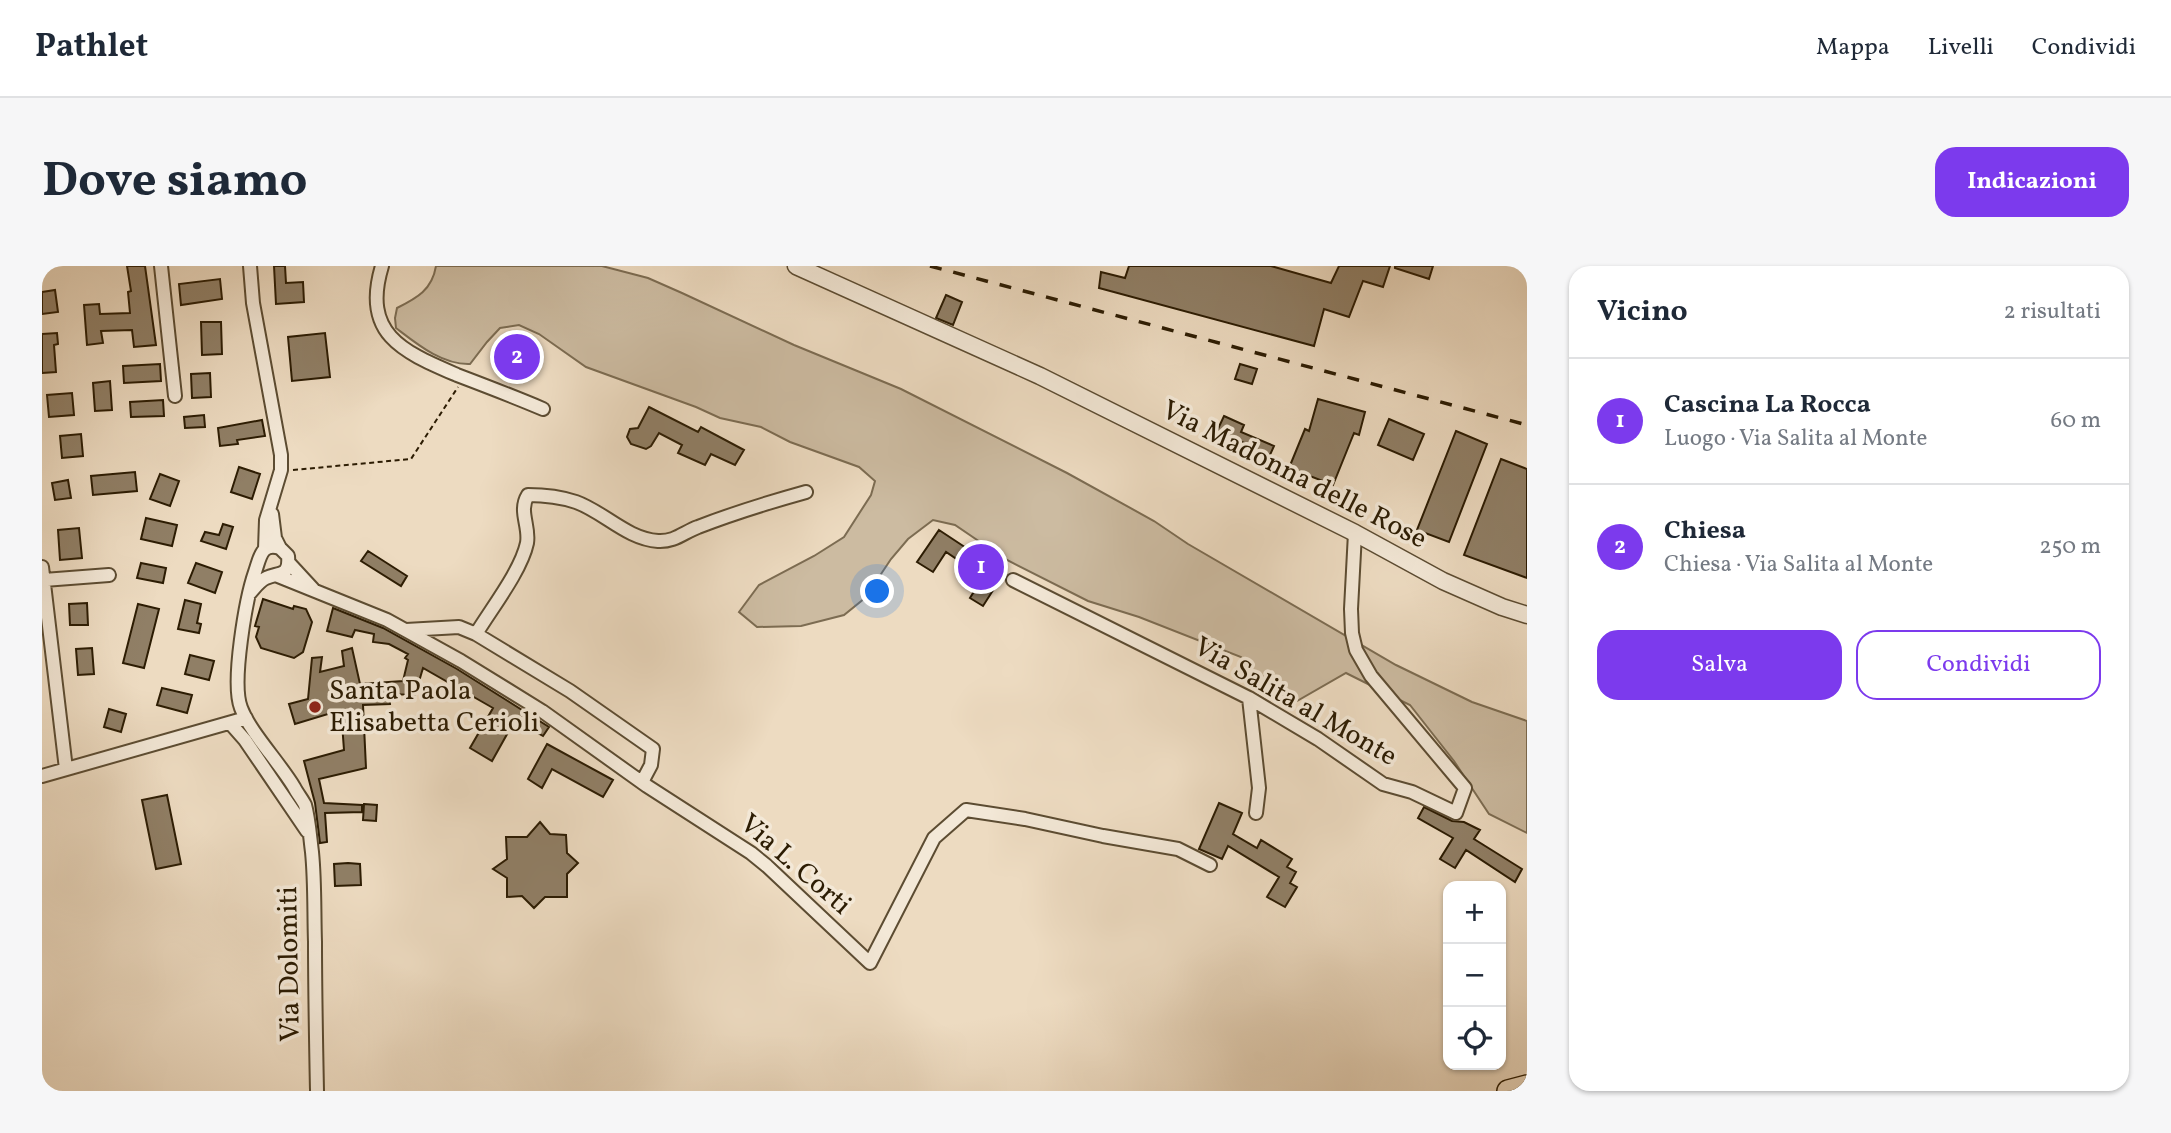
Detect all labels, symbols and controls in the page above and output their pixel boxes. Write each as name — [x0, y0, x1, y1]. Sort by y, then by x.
text: Pathlet — [35, 25, 148, 71]
text: Mappa — [1816, 31, 1890, 65]
text: Livelli — [1928, 31, 1994, 65]
text: Condividi — [2032, 31, 2136, 65]
button: Indicazioni — [1935, 147, 2129, 217]
text: Dove siamo — [42, 148, 308, 217]
text: Vicino — [1597, 291, 1688, 333]
text: 2 risultati — [2004, 296, 2101, 328]
pin: 2 — [494, 331, 540, 383]
text: Cascina La Rocca — [1664, 387, 1871, 423]
street label: Via Madonna delle Rose — [1155, 391, 1433, 559]
text: 1 — [1615, 405, 1625, 437]
text: 60 m — [2051, 405, 2101, 437]
text: Luogo · Via Salita al Monte — [1664, 423, 1927, 455]
text: Chiesa — [1664, 513, 1746, 549]
text: 2 — [1614, 531, 1626, 563]
text: 250 m — [2039, 531, 2101, 563]
pin: 1 — [958, 541, 1004, 593]
text: Chiesa · Via Salita al Monte — [1664, 549, 1933, 581]
your location — [860, 574, 894, 608]
street label: Via Salita al Monte — [1186, 628, 1404, 776]
button: Salva — [1597, 630, 1842, 700]
button: Condividi — [1856, 630, 2101, 700]
place label: Santa Paola Elisabetta Cerioli — [329, 672, 539, 743]
marker: Santa Paola Elisabetta Cerioli — [307, 699, 323, 715]
street label: Via L. Corti — [731, 805, 859, 925]
map controls — [1443, 881, 1506, 1070]
button: + — [1443, 881, 1506, 944]
street label: Via Dolomiti — [269, 886, 311, 1042]
button: − — [1443, 944, 1506, 1007]
button: locate — [1443, 1007, 1506, 1070]

